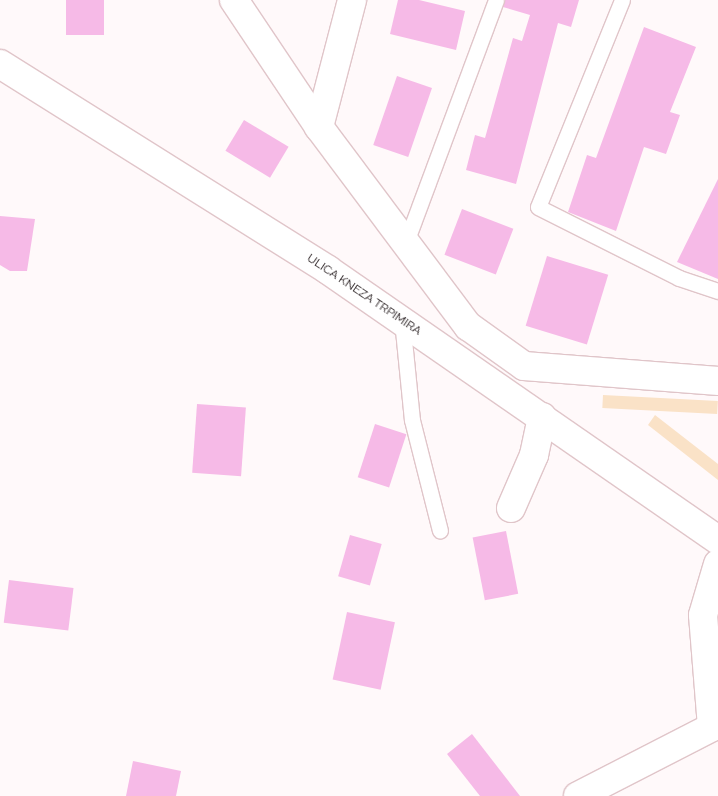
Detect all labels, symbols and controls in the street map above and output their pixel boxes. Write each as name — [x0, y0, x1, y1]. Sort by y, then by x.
street label: ULICA KNEZA TRPIMIRA — [303, 251, 425, 339]

